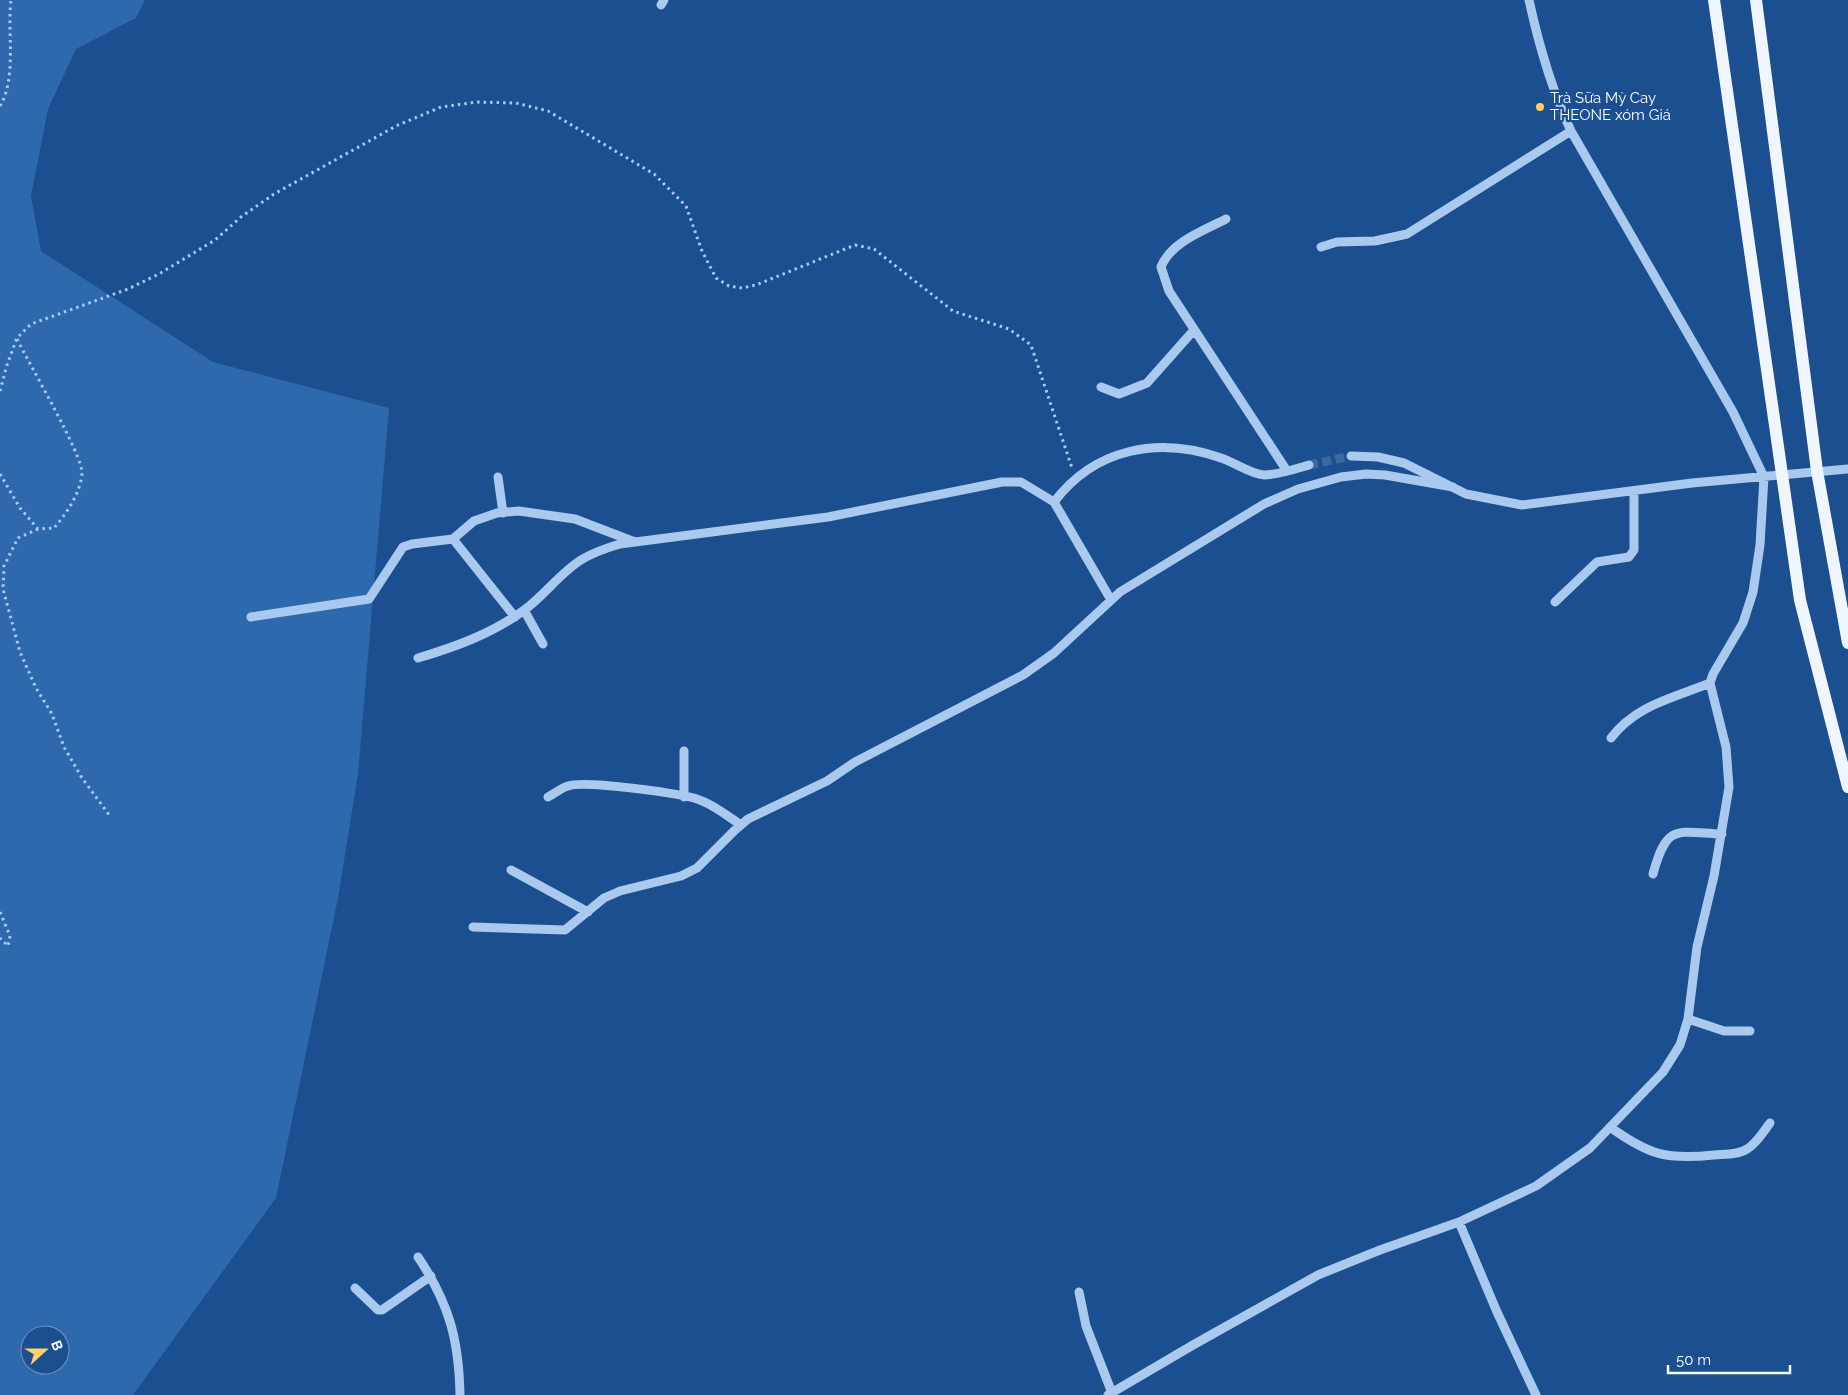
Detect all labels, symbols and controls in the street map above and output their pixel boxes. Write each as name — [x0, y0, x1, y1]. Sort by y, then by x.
place label: Trà Sữa Mỳ Cay THEONE xóm Giá — [1550, 89, 1671, 124]
marker: Trà Sữa Mỳ Cay THEONE xóm Giá — [1534, 101, 1546, 113]
north arrow — [20, 1325, 70, 1375]
text: B — [48, 1338, 66, 1353]
scale bar — [1668, 1342, 1790, 1374]
text: 50 m — [1676, 1351, 1711, 1369]

